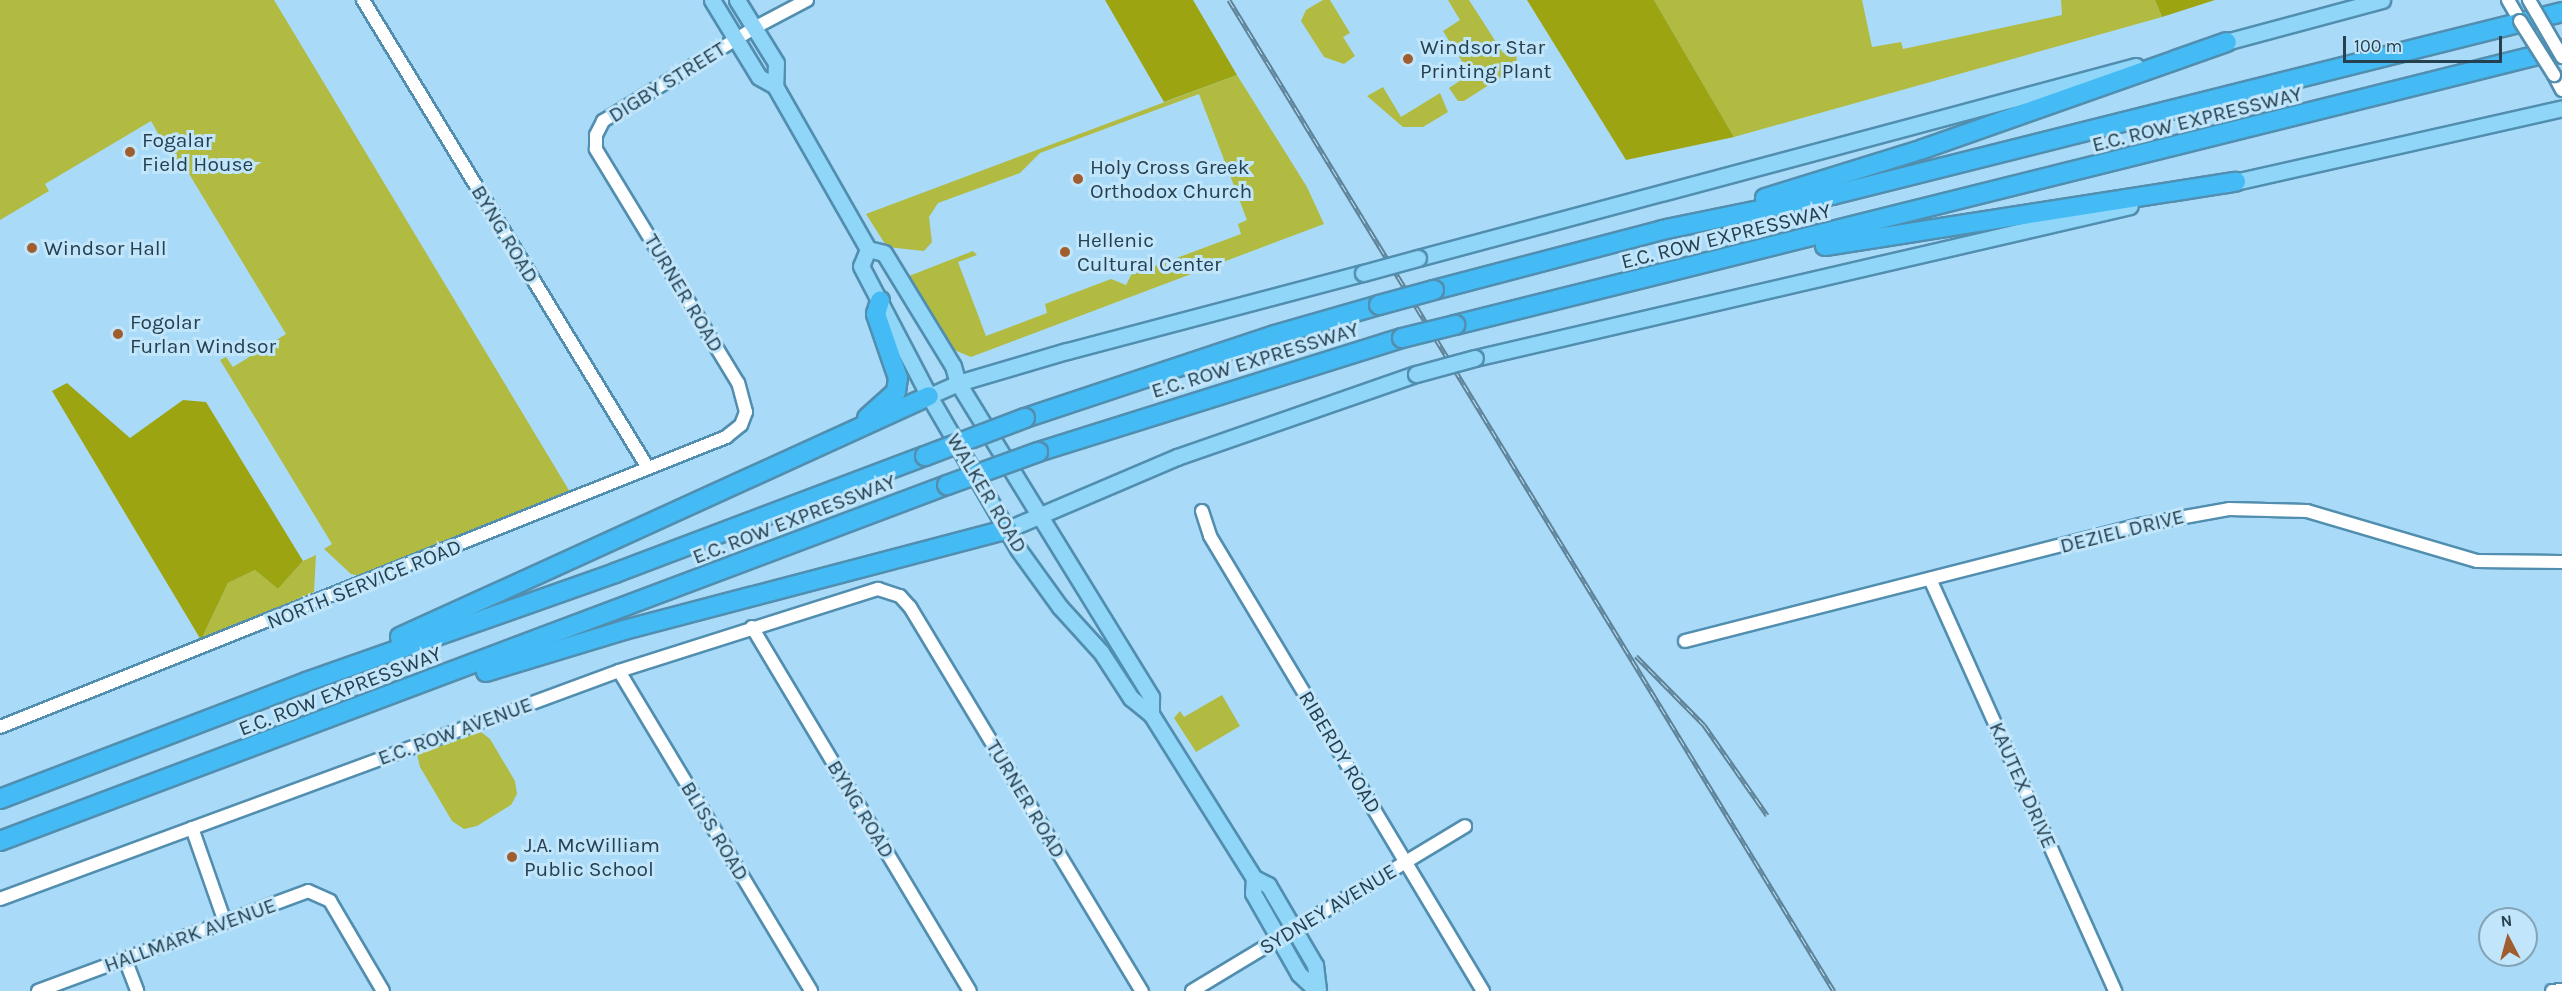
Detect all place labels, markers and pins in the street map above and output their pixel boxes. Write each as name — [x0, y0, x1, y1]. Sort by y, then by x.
place label: Windsor Star Printing Plant — [1420, 34, 1551, 84]
marker: Windsor Star Printing Plant — [1401, 52, 1415, 66]
place label: Fogalar Field House — [142, 127, 253, 177]
marker: Fogalar Field House — [123, 145, 137, 159]
place label: Holy Cross Greek Orthodox Church — [1090, 154, 1252, 204]
marker: Holy Cross Greek Orthodox Church — [1071, 172, 1085, 186]
place label: Hellenic Cultural Center — [1077, 227, 1222, 277]
place label: Windsor Hall — [44, 235, 167, 261]
marker: Windsor Hall — [25, 241, 39, 255]
marker: Hellenic Cultural Center — [1058, 245, 1072, 259]
place label: Fogolar Furlan Windsor — [130, 309, 276, 359]
marker: Fogolar Furlan Windsor — [111, 327, 125, 341]
place label: J.A. McWilliam Public School — [524, 832, 660, 882]
marker: J.A. McWilliam Public School — [505, 850, 519, 864]

